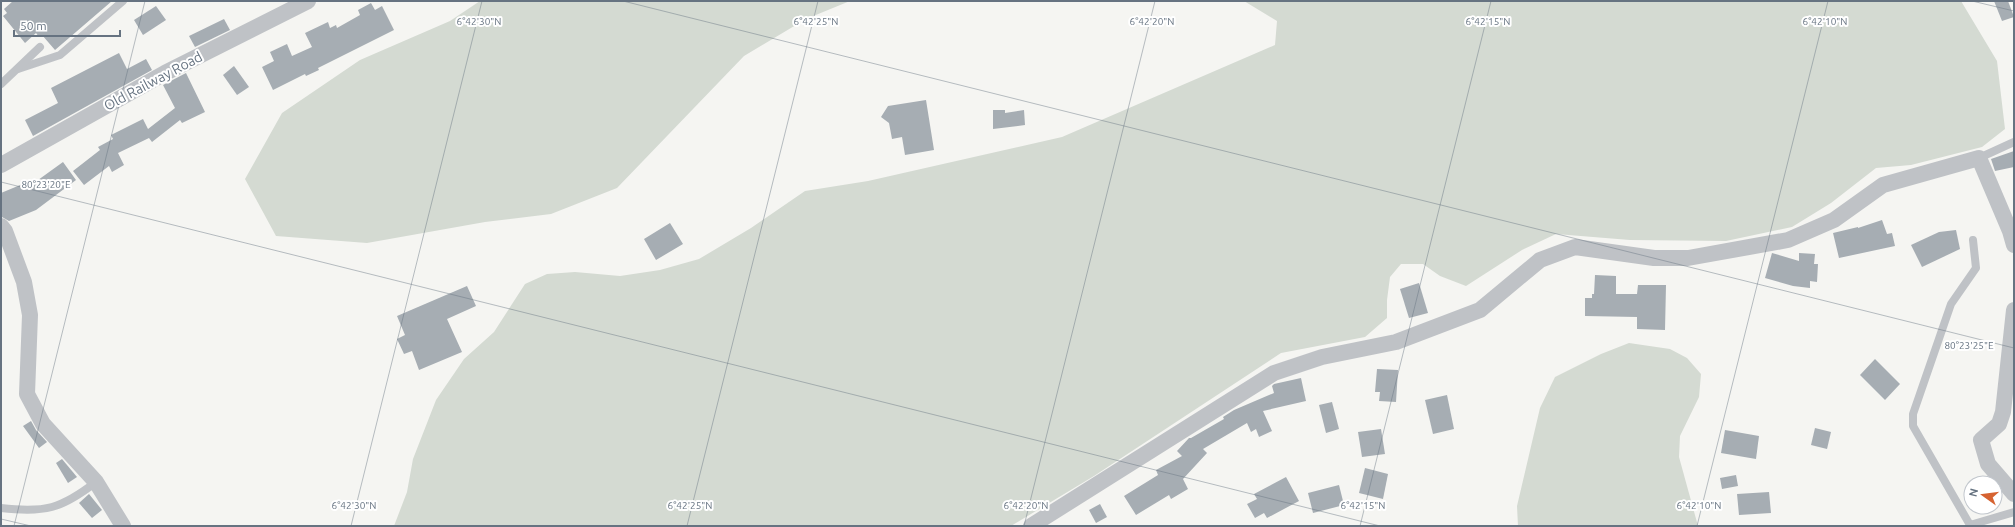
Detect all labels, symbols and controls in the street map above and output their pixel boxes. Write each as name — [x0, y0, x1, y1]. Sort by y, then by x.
scale bar — [14, 12, 120, 38]
text: 6°42'30"N — [457, 16, 501, 27]
text: 6°42'25"N — [794, 16, 838, 27]
text: 6°42'20"N — [1130, 16, 1174, 27]
text: 6°42'15"N — [1466, 16, 1510, 27]
text: 6°42'10"N — [1803, 16, 1847, 27]
text: 50 m — [20, 19, 47, 32]
street label: Old Railway Road — [101, 48, 205, 114]
text: 80°23'20"E — [21, 179, 71, 190]
text: 80°23'25"E — [1944, 340, 1994, 351]
north arrow — [1963, 475, 2003, 515]
text: N — [1966, 487, 1980, 498]
text: 6°42'30"N — [332, 500, 376, 511]
text: 6°42'25"N — [668, 500, 712, 511]
text: 6°42'20"N — [1004, 500, 1048, 511]
text: 6°42'15"N — [1341, 500, 1385, 511]
text: 6°42'10"N — [1677, 500, 1721, 511]

